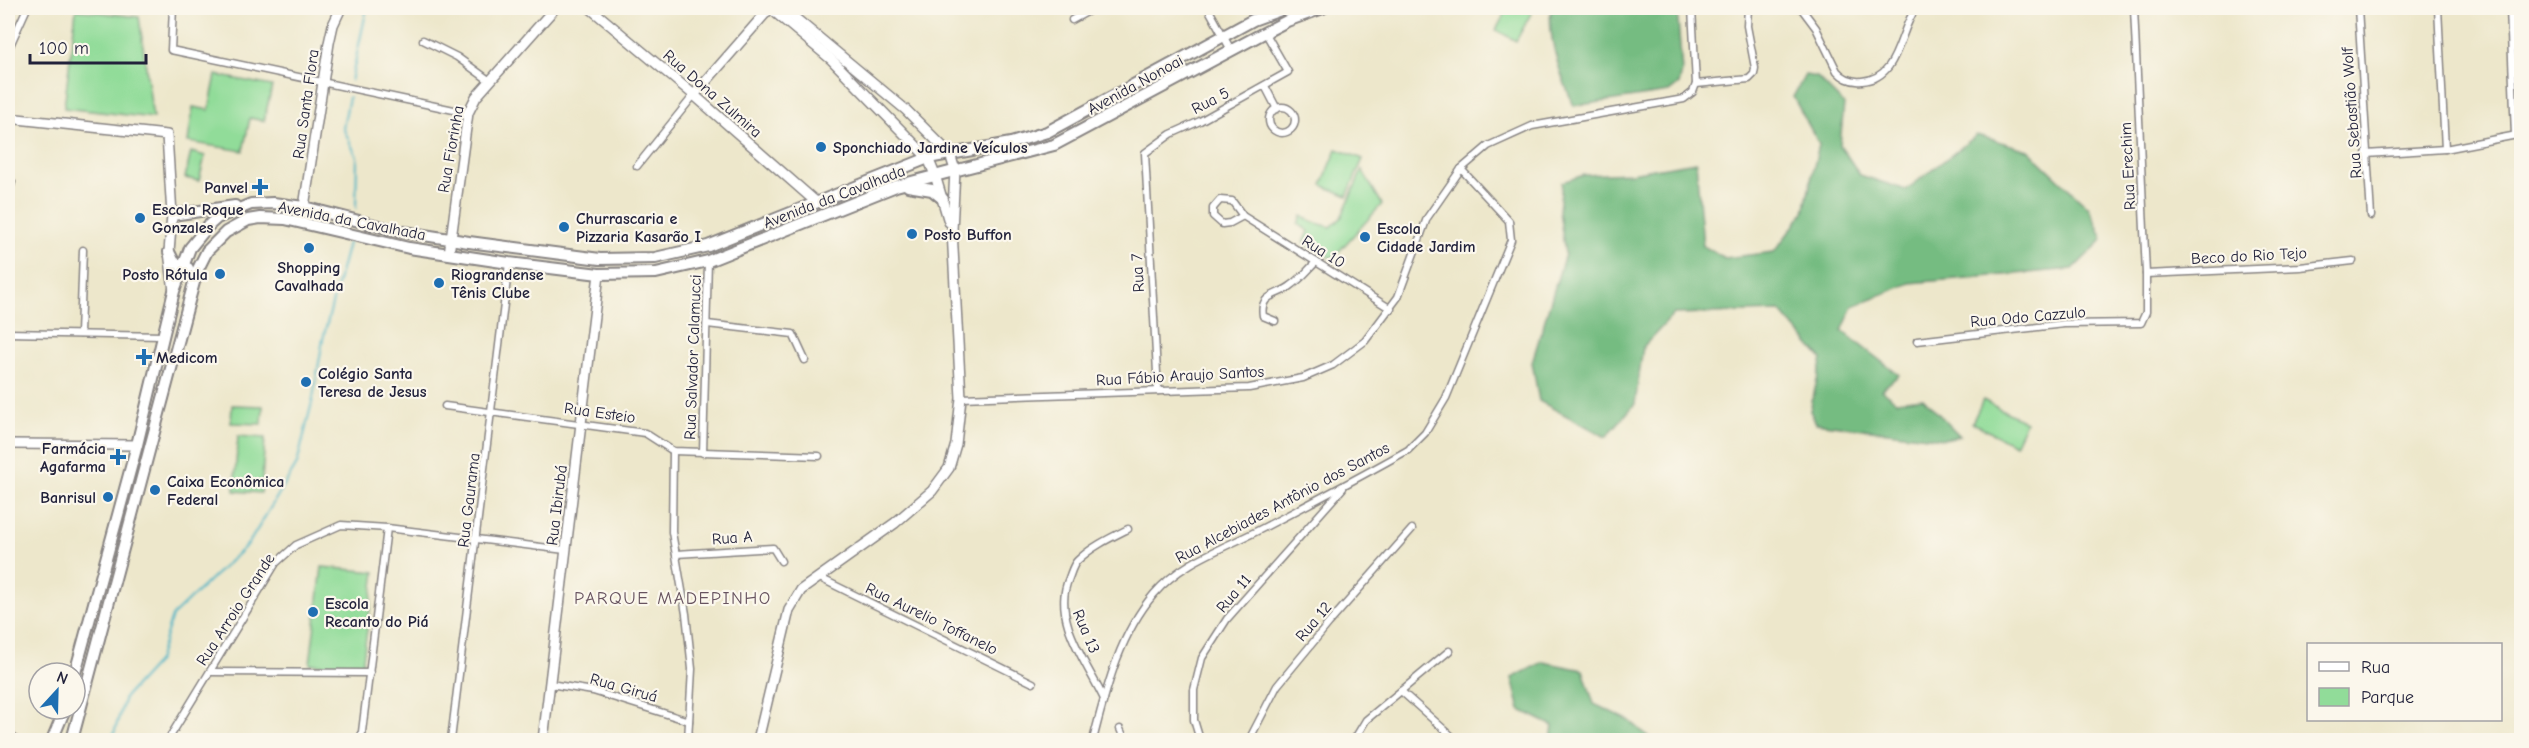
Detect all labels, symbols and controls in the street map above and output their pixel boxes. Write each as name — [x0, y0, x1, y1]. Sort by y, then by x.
scale bar — [30, 27, 146, 65]
text: 100 m — [39, 38, 89, 59]
street label: Rua Sebastião Wolf — [2338, 45, 2366, 179]
street label: Rua Dona Zulmira — [659, 46, 765, 141]
street label: Rua Santa Flora — [289, 48, 323, 160]
street label: Avenida Nonoai — [1085, 51, 1186, 119]
street label: Rua 5 — [1189, 84, 1232, 118]
street label: Rua Fiorinha — [434, 104, 468, 194]
street label: Rua Erechim — [2117, 121, 2139, 210]
place label: Sponchiado Jardine Veículos — [833, 139, 1028, 157]
marker: Sponchiado Jardine Veículos — [814, 140, 828, 154]
street label: Avenida da Cavalhada — [761, 162, 908, 232]
place label: Panvel — [204, 179, 248, 197]
marker: Panvel — [253, 180, 267, 194]
street label: Avenida da Cavalhada — [276, 198, 427, 244]
place label: Escola Roque Gonzales — [152, 201, 244, 237]
place label: Churrascaria e Pizzaria Kasarão I — [576, 210, 701, 246]
marker: Escola Roque Gonzales — [133, 211, 147, 225]
marker: Churrascaria e Pizzaria Kasarão I — [557, 220, 571, 234]
place label: Escola Cidade Jardim — [1377, 220, 1476, 256]
place label: Posto Buffon — [924, 226, 1012, 244]
marker: Posto Buffon — [905, 227, 919, 241]
marker: Escola Cidade Jardim — [1358, 230, 1372, 244]
street label: Rua 10 — [1299, 232, 1348, 272]
marker: Shopping Cavalhada — [302, 241, 316, 255]
street label: Beco do Rio Tejo — [2191, 244, 2307, 268]
street label: Rua 7 — [1128, 253, 1148, 293]
place label: Shopping Cavalhada — [274, 259, 344, 295]
place label: Posto Rótula — [122, 266, 208, 284]
place label: Riograndense Tênis Clube — [451, 266, 544, 302]
marker: Posto Rótula — [213, 267, 227, 281]
street label: Rua Salvador Calamucci — [681, 274, 705, 440]
marker: Riograndense Tênis Clube — [432, 276, 446, 290]
street label: Rua Odo Cazzulo — [1970, 303, 2087, 331]
place label: Medicom — [156, 349, 218, 367]
marker: Medicom — [137, 350, 151, 364]
street label: Rua Fábio Araujo Santos — [1096, 363, 1265, 389]
place label: Colégio Santa Teresa de Jesus — [318, 365, 427, 401]
marker: Colégio Santa Teresa de Jesus — [299, 375, 313, 389]
street label: Rua Esteio — [563, 399, 637, 427]
street label: Rua Alcebiades Antônio dos Santos — [1172, 439, 1393, 567]
place label: Farmácia Agafarma — [40, 440, 106, 476]
marker: Farmácia Agafarma — [111, 450, 125, 464]
street label: Rua Gaurama — [454, 452, 484, 548]
street label: Rua Ibirubá — [543, 464, 571, 546]
place label: Caixa Econômica Federal — [167, 473, 285, 509]
marker: Caixa Econômica Federal — [148, 483, 162, 497]
place label: Banrisul — [40, 489, 96, 507]
marker: Banrisul — [101, 490, 115, 504]
street label: Rua A — [711, 528, 753, 548]
street label: Rua Arroio Grande — [193, 550, 279, 669]
street label: Rua 11 — [1213, 571, 1255, 616]
street label: Rua Aurelio Toffanelo — [863, 579, 1001, 659]
district label: PARQUE MADEPINHO — [574, 588, 772, 609]
place label: Escola Recanto do Piá — [325, 595, 429, 631]
street label: Rua 12 — [1292, 598, 1335, 645]
marker: Escola Recanto do Piá — [306, 605, 320, 619]
street label: Rua 13 — [1069, 607, 1103, 656]
legend — [2307, 643, 2502, 721]
text: Rua — [2361, 657, 2390, 678]
north arrow — [27, 661, 87, 721]
text: N — [54, 668, 70, 688]
street label: Rua Giruá — [588, 670, 659, 706]
text: Parque — [2361, 687, 2414, 708]

